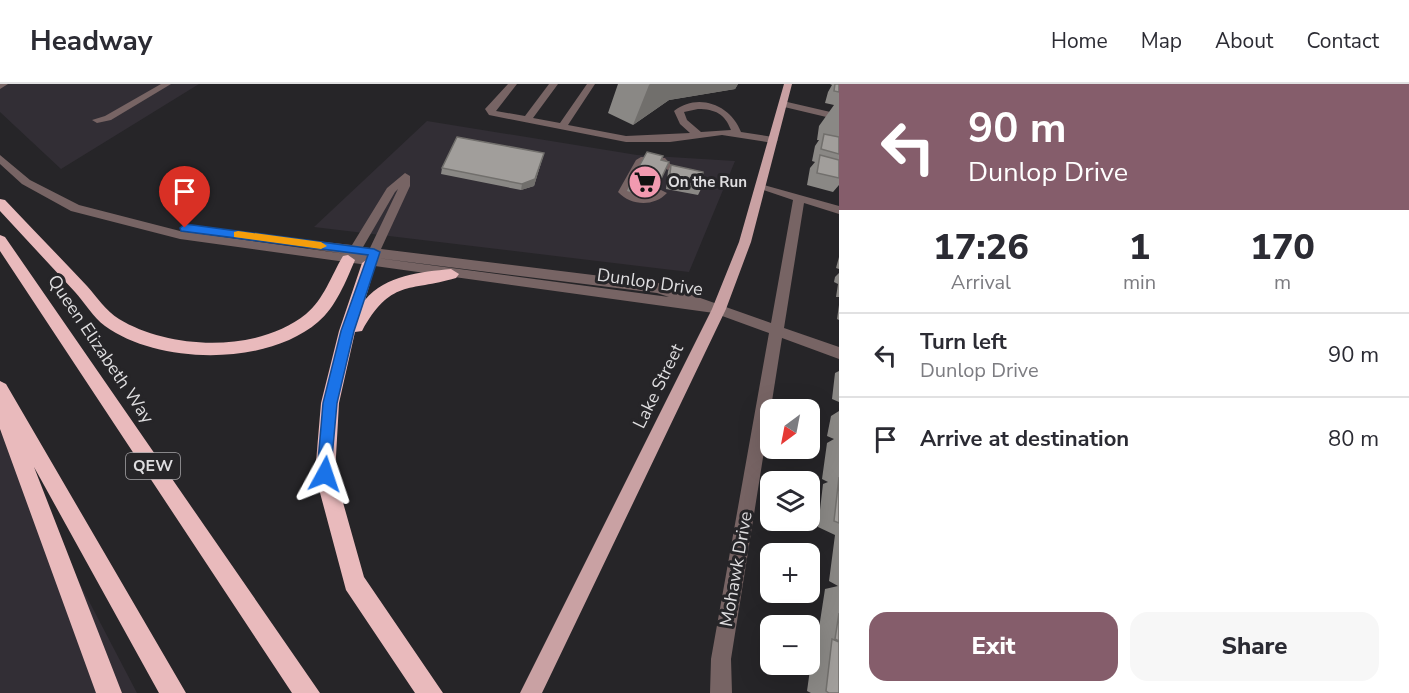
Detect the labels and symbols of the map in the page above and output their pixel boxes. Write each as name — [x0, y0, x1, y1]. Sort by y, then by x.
supermarket icon: On the Run — [627, 164, 663, 200]
pin — [159, 166, 210, 228]
place label: On the Run — [668, 172, 747, 192]
street label: Dunlop Drive — [595, 263, 705, 301]
street label: Queen Elizabeth Way — [42, 270, 160, 429]
street label: Lake Street — [627, 339, 689, 432]
north arrow — [760, 399, 820, 459]
position arrow — [293, 442, 357, 506]
road number: QEW — [126, 453, 180, 479]
street label: Mohawk Drive — [714, 510, 758, 628]

